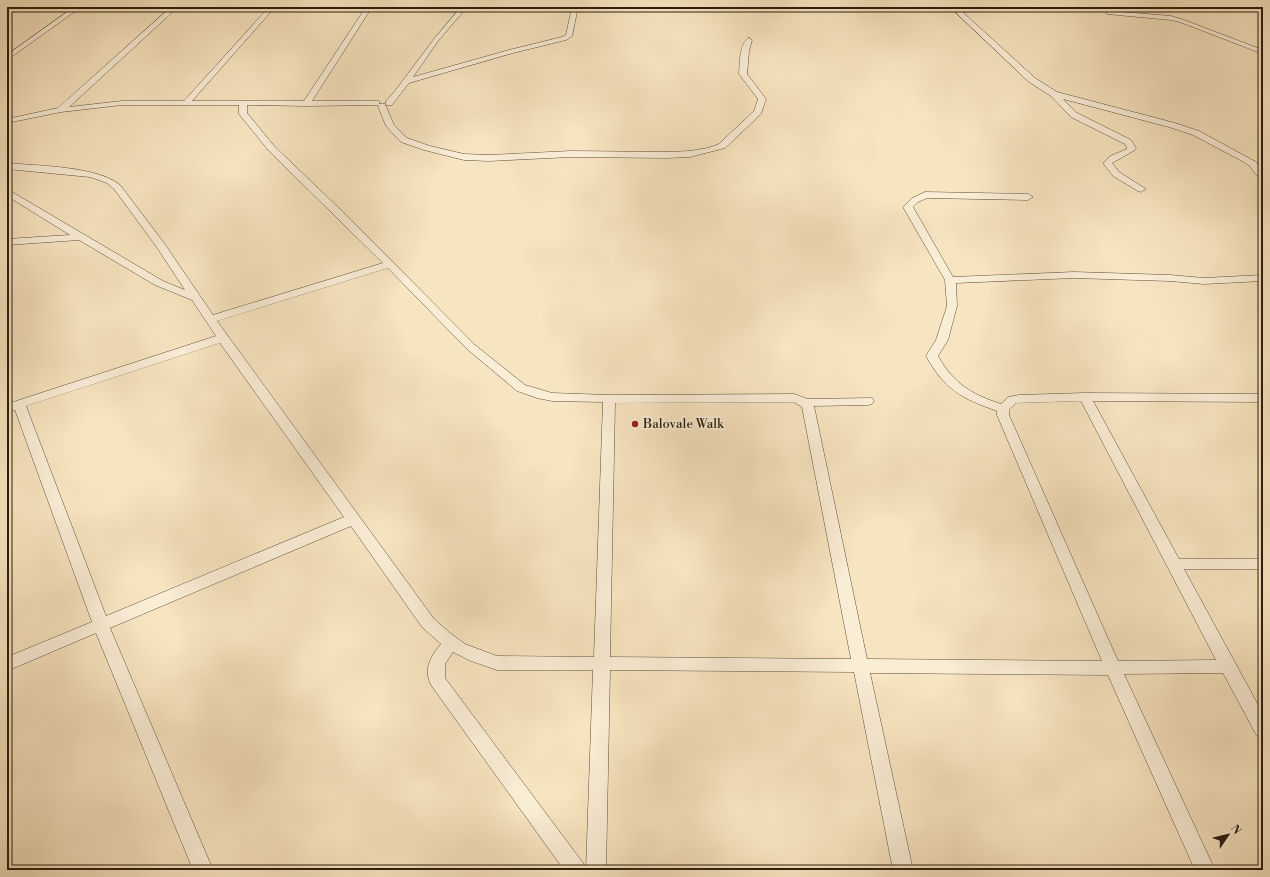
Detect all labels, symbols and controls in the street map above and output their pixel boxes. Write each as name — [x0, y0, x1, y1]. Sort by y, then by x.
place label: Balovale Walk — [642, 416, 725, 432]
marker: Balovale Walk — [630, 419, 640, 429]
north arrow — [1208, 815, 1248, 855]
text: N — [1227, 822, 1244, 838]

